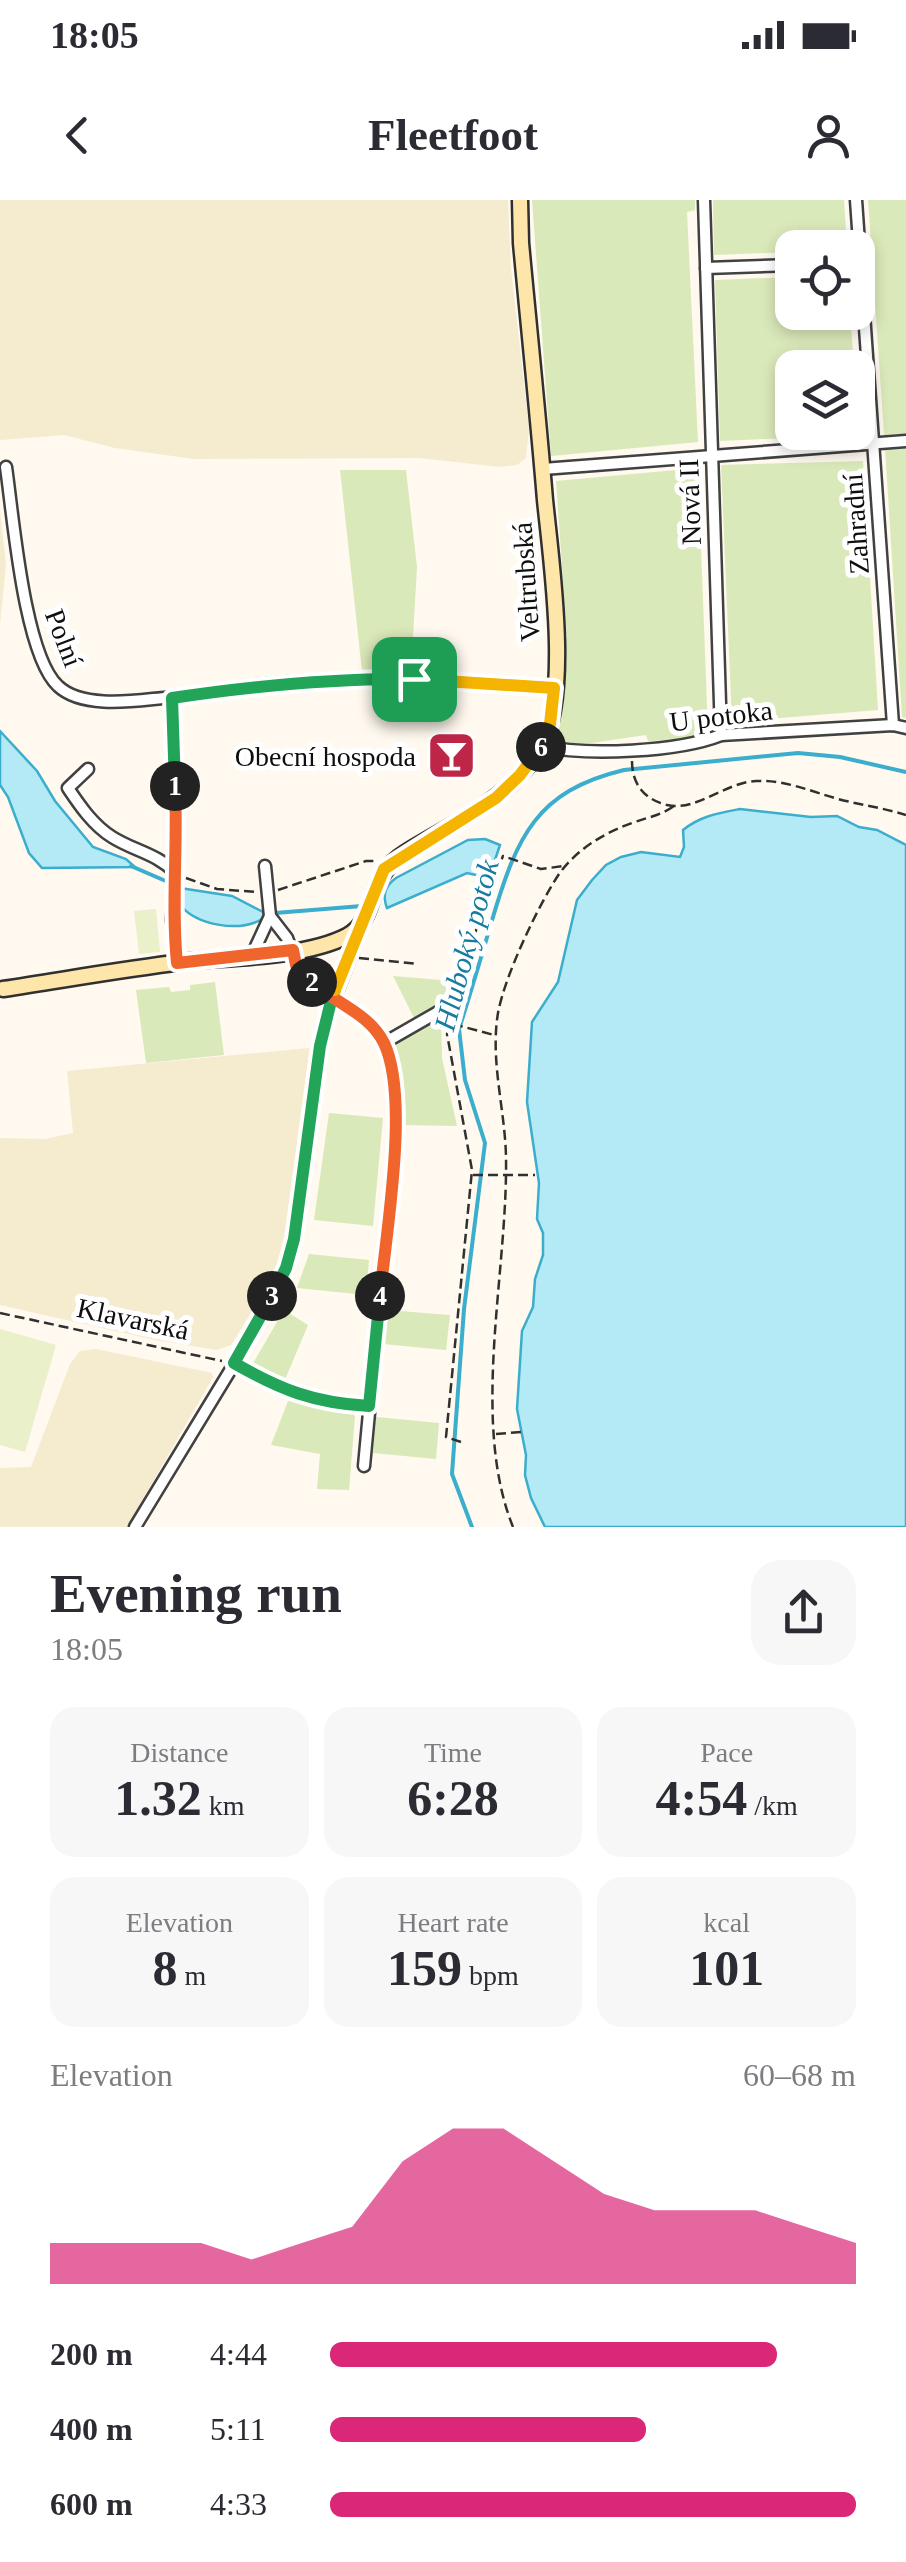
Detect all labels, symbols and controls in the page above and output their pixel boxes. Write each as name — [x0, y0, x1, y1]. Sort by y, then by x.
text: 18:05 — [50, 14, 139, 56]
icon: back — [50, 108, 105, 163]
icon: person — [801, 108, 856, 163]
text: Fleetfoot — [368, 110, 538, 160]
map controls — [775, 230, 875, 450]
button: locate — [775, 230, 875, 330]
button: layers — [775, 350, 875, 450]
street label: Nová II — [673, 458, 707, 546]
street label: Zahradní — [837, 472, 875, 575]
street label: Veltrubská — [506, 521, 546, 643]
street label: Polní — [39, 605, 89, 671]
pin — [372, 637, 457, 722]
icon: arrive — [387, 652, 442, 707]
street label: U potoka — [668, 694, 775, 738]
pin: 6 — [516, 722, 566, 772]
bar icon: Obecní hospoda — [425, 730, 477, 782]
text: 6 — [534, 731, 548, 762]
place label: Obecní hospoda — [235, 741, 417, 772]
pin: 1 — [150, 761, 200, 811]
text: 1 — [168, 770, 182, 801]
water label: Hluboký potok — [427, 855, 505, 1035]
pin: 2 — [287, 957, 337, 1007]
text: 2 — [305, 966, 319, 997]
pin: 3 — [247, 1271, 297, 1321]
pin: 4 — [355, 1271, 405, 1321]
text: 3 — [265, 1280, 279, 1311]
text: 4 — [373, 1280, 387, 1311]
street label: Klavarská — [74, 1292, 192, 1346]
button: share — [751, 1560, 856, 1665]
text: Evening run — [50, 1563, 342, 1624]
text: 18:05 — [50, 1631, 123, 1667]
text: Distance — [130, 1737, 228, 1768]
text: Time — [424, 1737, 482, 1768]
text: Pace — [700, 1737, 753, 1768]
text: 1.32 — [114, 1770, 202, 1826]
text: 6:28 — [407, 1770, 499, 1826]
text: 4:54 — [656, 1770, 747, 1826]
text: km — [202, 1790, 244, 1821]
text: /km — [747, 1790, 798, 1821]
text: Elevation — [126, 1907, 233, 1938]
text: Heart rate — [397, 1907, 509, 1938]
text: kcal — [703, 1907, 750, 1938]
text: 8 — [152, 1940, 177, 1996]
text: 159 — [387, 1940, 462, 1996]
text: 101 — [689, 1940, 764, 1996]
text: m — [177, 1960, 206, 1991]
text: bpm — [462, 1960, 519, 1991]
text: Elevation — [50, 2057, 173, 2093]
text: 60–68 m — [743, 2057, 856, 2093]
text: 200 m — [50, 2336, 133, 2372]
text: 4:44 — [210, 2336, 267, 2372]
text: 400 m — [50, 2411, 133, 2447]
text: 5:11 — [210, 2411, 266, 2447]
text: 600 m — [50, 2486, 133, 2522]
text: 4:33 — [210, 2486, 267, 2522]

